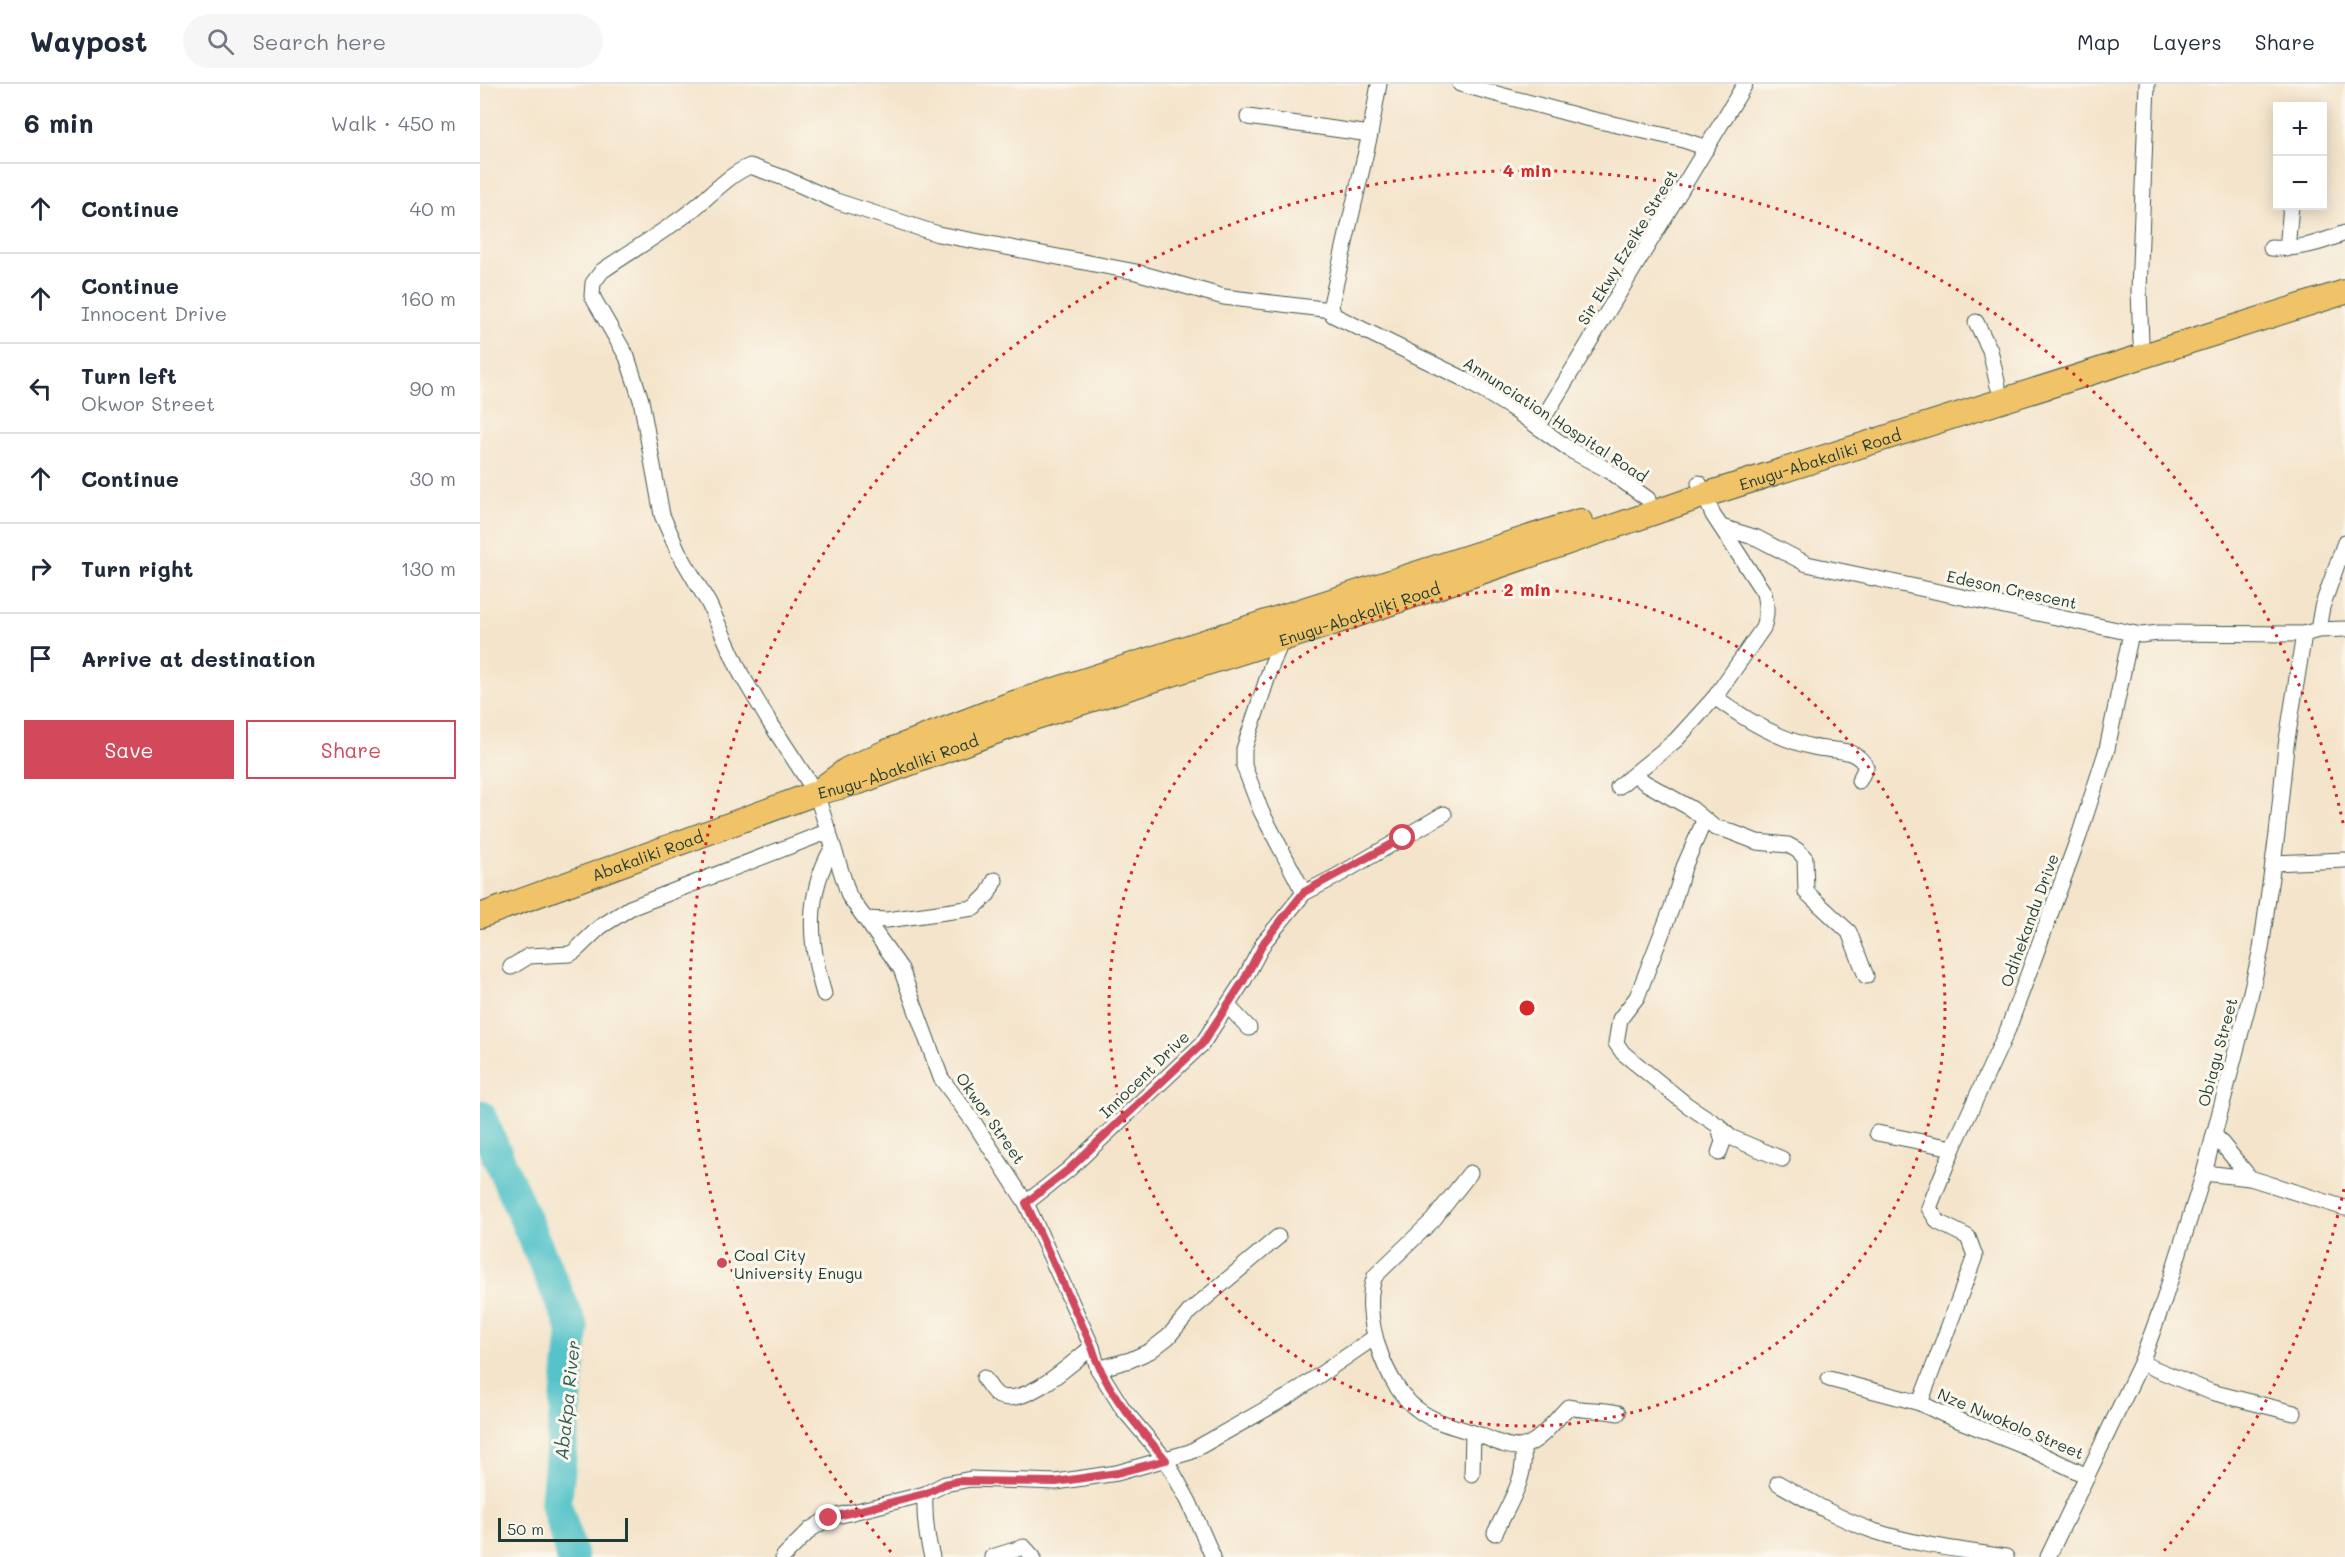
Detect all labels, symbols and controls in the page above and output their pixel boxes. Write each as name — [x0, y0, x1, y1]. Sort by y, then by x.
search box — [183, 14, 603, 68]
text: Waypost — [30, 23, 147, 59]
icon: search — [204, 25, 237, 58]
text: Search here — [252, 27, 386, 56]
text: Map — [2077, 28, 2120, 55]
text: Layers — [2153, 28, 2222, 55]
text: Share — [2255, 28, 2315, 55]
map controls — [2273, 102, 2327, 210]
button: + — [2273, 102, 2327, 156]
text: 6 min — [24, 106, 93, 140]
text: Walk · 450 m — [331, 110, 456, 136]
button: − — [2273, 156, 2327, 210]
text: 4 min — [1503, 158, 1551, 182]
street label: Sir Ekwy Ezeike Street — [1572, 165, 1682, 329]
icon: ahead — [24, 192, 57, 225]
text: Continue — [81, 194, 179, 223]
text: 40 m — [410, 195, 456, 221]
text: Continue — [81, 271, 179, 300]
icon: ahead — [24, 282, 57, 315]
text: 160 m — [400, 285, 456, 311]
text: Innocent Drive — [81, 300, 227, 326]
street label: Annunciation Hospital Road — [1460, 351, 1652, 487]
text: Turn left — [81, 361, 177, 390]
icon: left — [24, 372, 57, 405]
text: 90 m — [410, 375, 456, 401]
text: Okwor Street — [81, 390, 215, 416]
street label: Enugu-Abakaliki Road — [1736, 423, 1903, 494]
icon: ahead — [24, 462, 57, 495]
text: Continue — [81, 464, 179, 493]
text: 30 m — [410, 465, 456, 491]
icon: right — [24, 552, 57, 585]
text: Turn right — [81, 554, 193, 583]
text: 130 m — [401, 555, 456, 581]
street label: Edeson Crescent — [1945, 565, 2079, 613]
street label: Enugu-Abakaliki Road — [1276, 577, 1442, 650]
text: 2 min — [1503, 577, 1551, 601]
icon: arrive — [24, 642, 57, 675]
text: Arrive at destination — [81, 644, 316, 673]
button: Save — [24, 720, 234, 779]
button: Share — [246, 720, 456, 779]
street label: Enugu-Abakaliki Road — [815, 729, 981, 803]
route start — [1389, 824, 1415, 850]
street label: Abakaliki Road — [589, 825, 706, 885]
street label: Odihekandu Drive — [1995, 850, 2063, 990]
street label: Obiagu Street — [2192, 995, 2242, 1109]
centre of rings — [1517, 998, 1537, 1018]
street label: Innocent Drive — [1095, 1026, 1193, 1122]
street label: Okwor Street — [952, 1068, 1030, 1168]
place label: Coal City University Enugu — [734, 1244, 863, 1283]
marker: Coal City University Enugu — [715, 1256, 729, 1270]
water label: Abakpa River — [549, 1339, 585, 1461]
street label: Nze Nwokolo Street — [1935, 1383, 2087, 1463]
route end — [815, 1504, 841, 1530]
scale bar — [498, 1515, 628, 1542]
text: 50 m — [507, 1518, 544, 1539]

